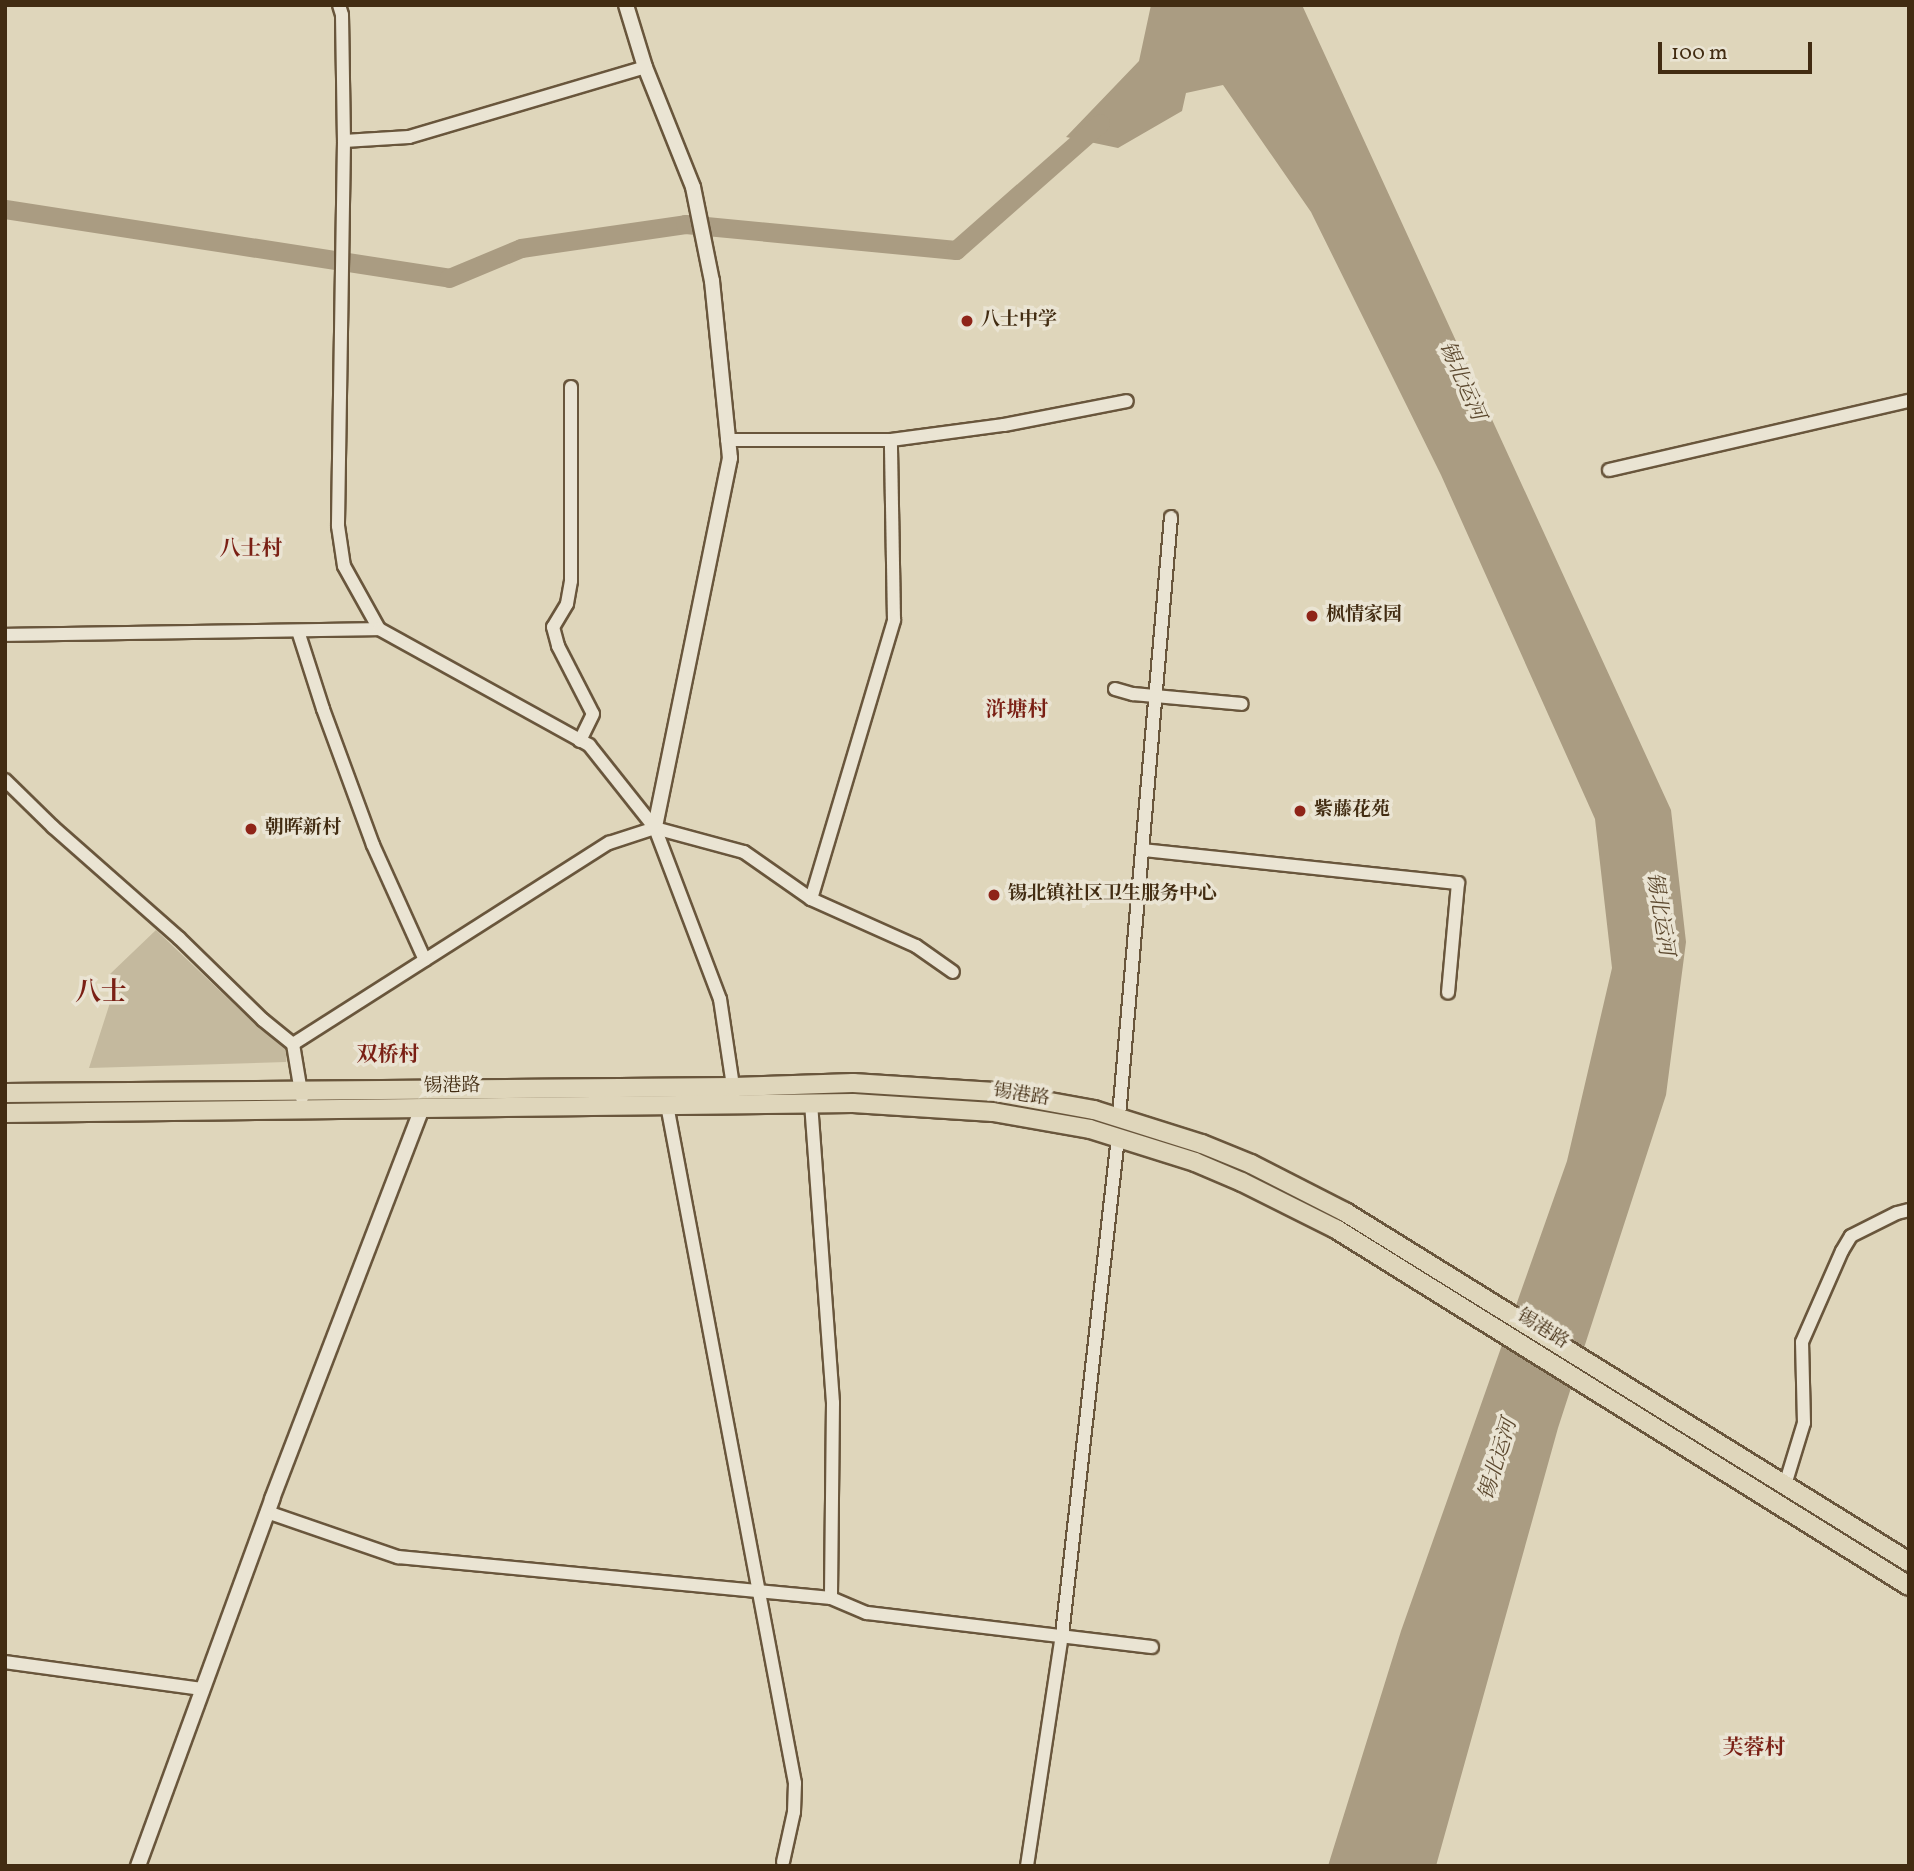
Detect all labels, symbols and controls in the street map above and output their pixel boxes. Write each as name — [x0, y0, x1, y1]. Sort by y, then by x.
scale bar — [1662, 28, 1816, 72]
text: 100 m — [1671, 39, 1728, 68]
place label: 八士中学 — [981, 310, 1057, 332]
marker: 八士中学 — [959, 313, 975, 329]
water label: 锡北运河 — [1432, 338, 1490, 424]
district label: 八士村 — [220, 537, 282, 563]
place label: 枫情家园 — [1326, 605, 1402, 627]
marker: 枫情家园 — [1304, 608, 1320, 624]
district label: 浒塘村 — [986, 698, 1048, 724]
place label: 紫藤花苑 — [1314, 800, 1390, 822]
marker: 紫藤花苑 — [1292, 803, 1308, 819]
place label: 朝晖新村 — [265, 818, 341, 840]
marker: 朝晖新村 — [243, 821, 259, 837]
water label: 锡北运河 — [1640, 871, 1678, 957]
place label: 锡北镇社区卫生服务中心 — [1008, 884, 1217, 906]
marker: 锡北镇社区卫生服务中心 — [986, 887, 1002, 903]
district label: 八士 — [75, 978, 127, 1010]
district label: 双桥村 — [357, 1043, 419, 1069]
street label: 锡港路 — [423, 1075, 481, 1099]
street label: 锡港路 — [991, 1080, 1051, 1112]
street label: 锡港路 — [1512, 1305, 1572, 1355]
water label: 锡北运河 — [1475, 1416, 1523, 1504]
district label: 芙蓉村 — [1723, 1736, 1785, 1762]

